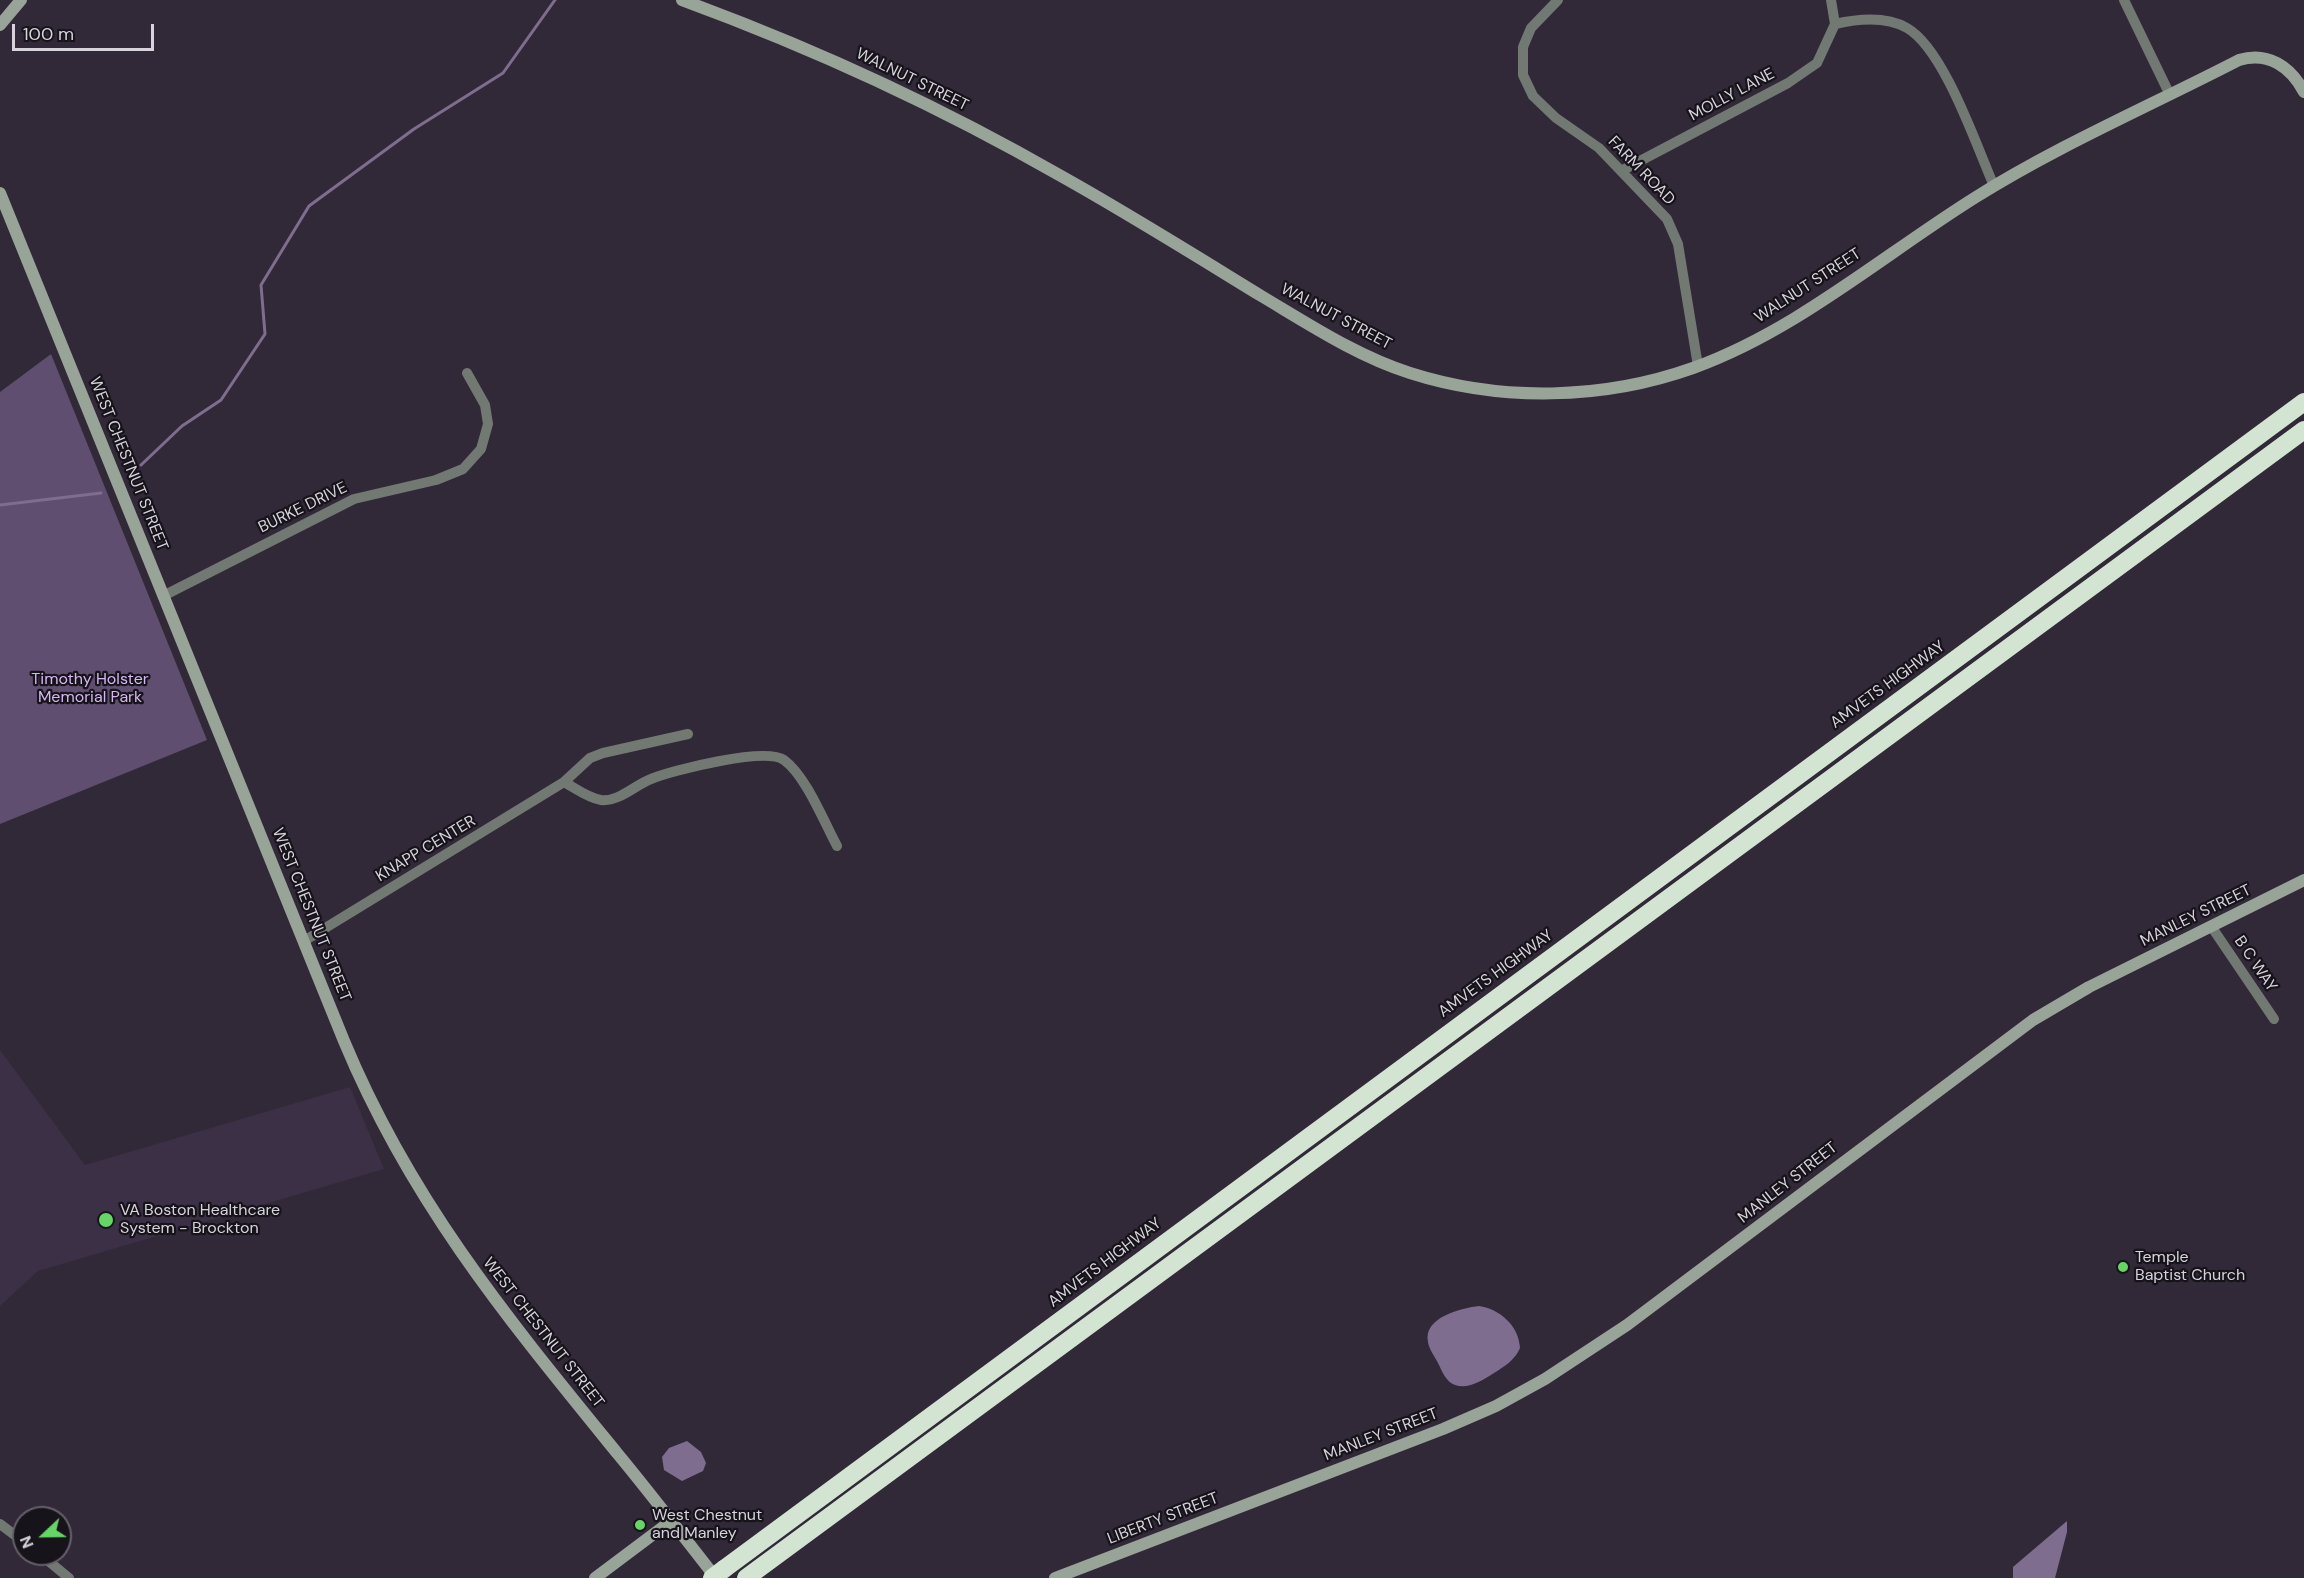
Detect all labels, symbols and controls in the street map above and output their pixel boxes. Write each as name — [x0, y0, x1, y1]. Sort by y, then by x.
scale bar — [15, 12, 158, 50]
text: 100 m — [23, 22, 74, 46]
street label: WALNUT STREET — [853, 44, 971, 116]
street label: MOLLY LANE — [1686, 65, 1778, 125]
street label: FARM ROAD — [1604, 133, 1678, 209]
street label: WALNUT STREET — [1751, 245, 1865, 327]
street label: WALNUT STREET — [1277, 280, 1395, 354]
street label: WEST CHESTNUT STREET — [84, 374, 172, 554]
street label: BURKE DRIVE — [256, 478, 350, 538]
street label: AMVETS HIGHWAY — [1827, 637, 1949, 733]
park label: Timothy Holster Memorial Park — [31, 670, 149, 708]
street label: KNAPP CENTER — [373, 812, 479, 886]
street label: WEST CHESTNUT STREET — [267, 825, 355, 1005]
street label: MANLEY STREET — [2138, 881, 2254, 951]
street label: AMVETS HIGHWAY — [1435, 926, 1557, 1022]
street label: B C WAY — [2230, 933, 2280, 995]
street label: MANLEY STREET — [1735, 1138, 1841, 1228]
place label: VA Boston Healthcare System - Brockton — [120, 1201, 280, 1239]
marker: VA Boston Healthcare System - Brockton — [97, 1211, 115, 1229]
street label: AMVETS HIGHWAY — [1045, 1214, 1165, 1312]
place label: Temple Baptist Church — [2135, 1248, 2245, 1286]
street label: WEST CHESTNUT STREET — [478, 1254, 608, 1412]
marker: Temple Baptist Church — [2116, 1260, 2130, 1274]
street label: MANLEY STREET — [1321, 1404, 1441, 1466]
street label: LIBERTY STREET — [1105, 1489, 1221, 1549]
north arrow — [12, 1506, 72, 1566]
place label: West Chestnut and Manley — [652, 1506, 762, 1544]
marker: West Chestnut and Manley — [633, 1518, 647, 1532]
text: N — [15, 1533, 39, 1552]

